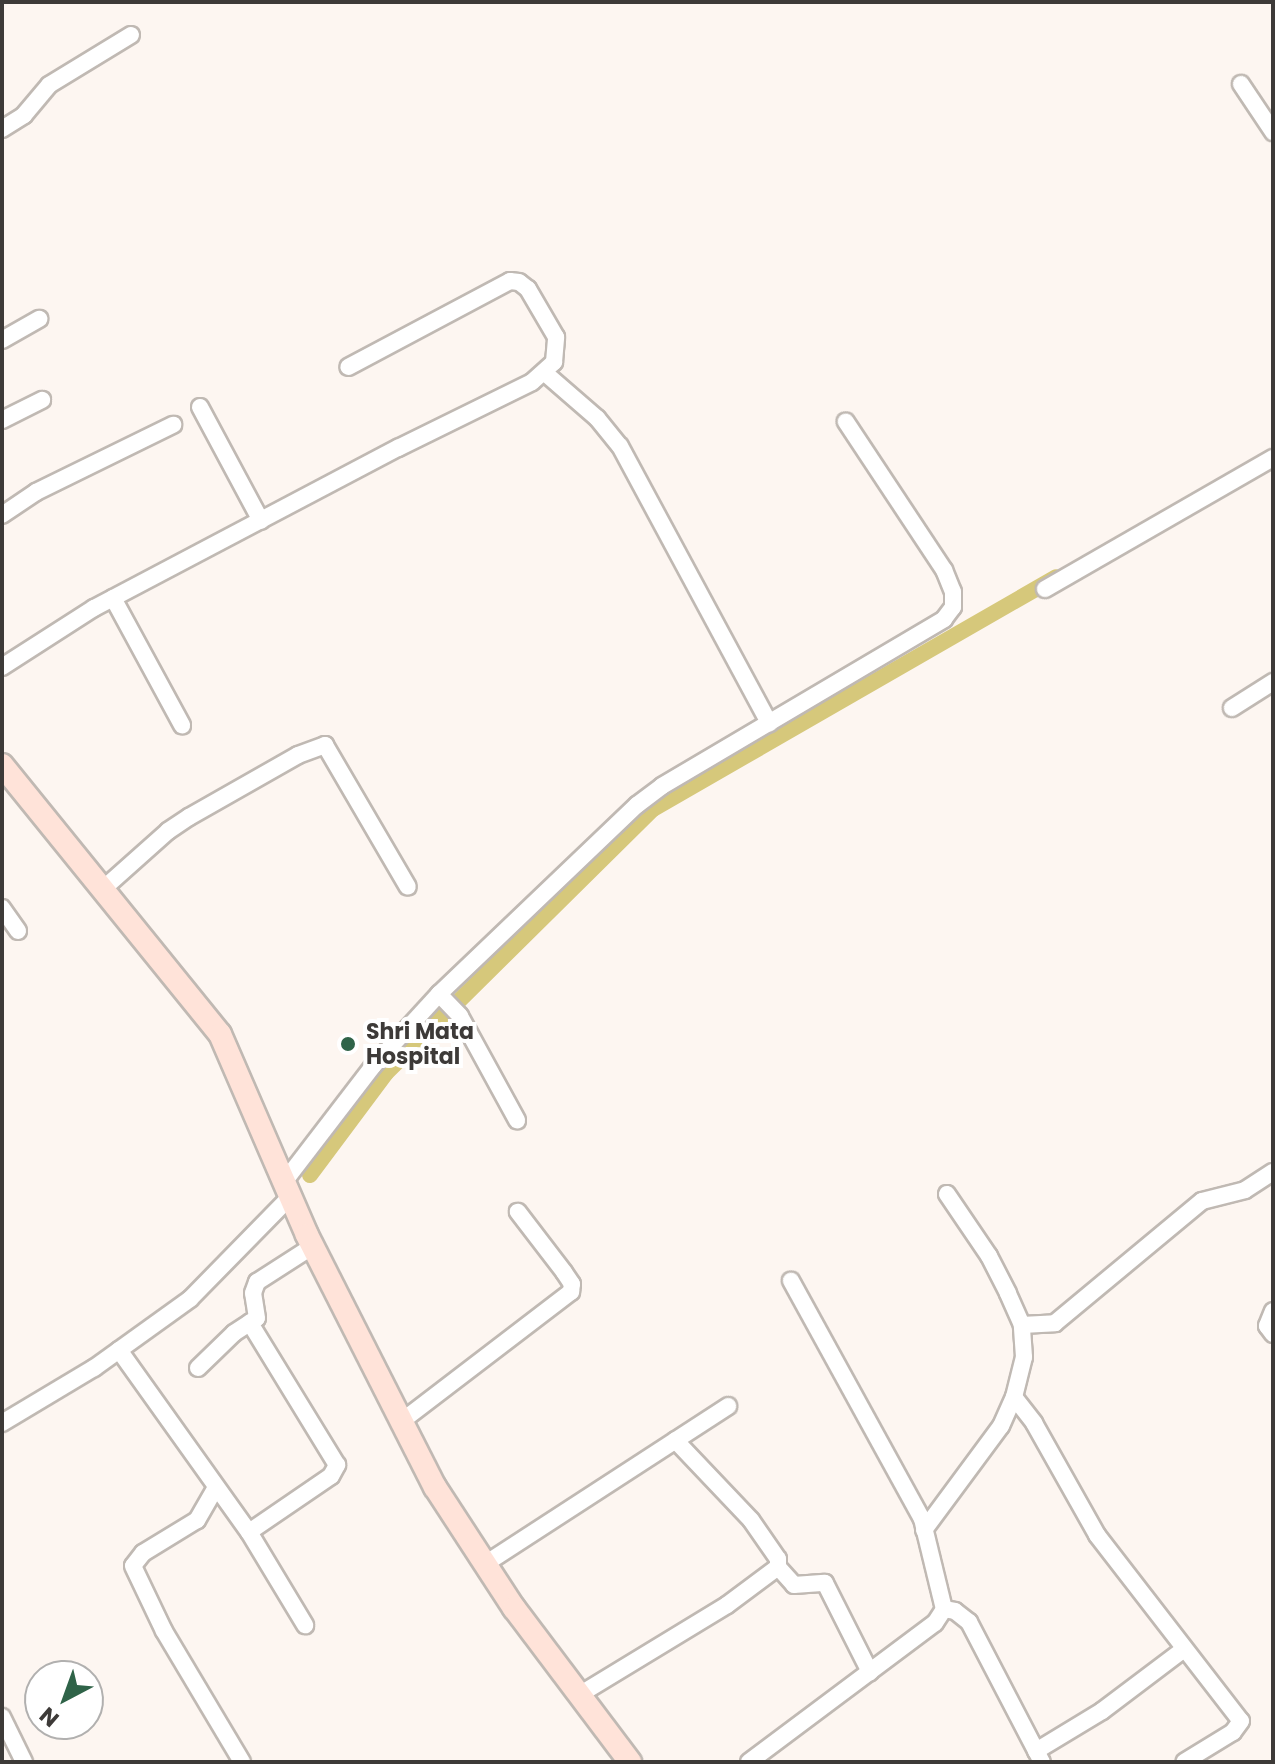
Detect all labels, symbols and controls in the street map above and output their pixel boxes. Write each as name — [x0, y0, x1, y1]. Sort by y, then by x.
place label: Shri Mata Hospital — [366, 1018, 474, 1070]
marker: Shri Mata Hospital — [337, 1033, 359, 1055]
north arrow — [24, 1660, 104, 1740]
text: N — [33, 1700, 66, 1734]

